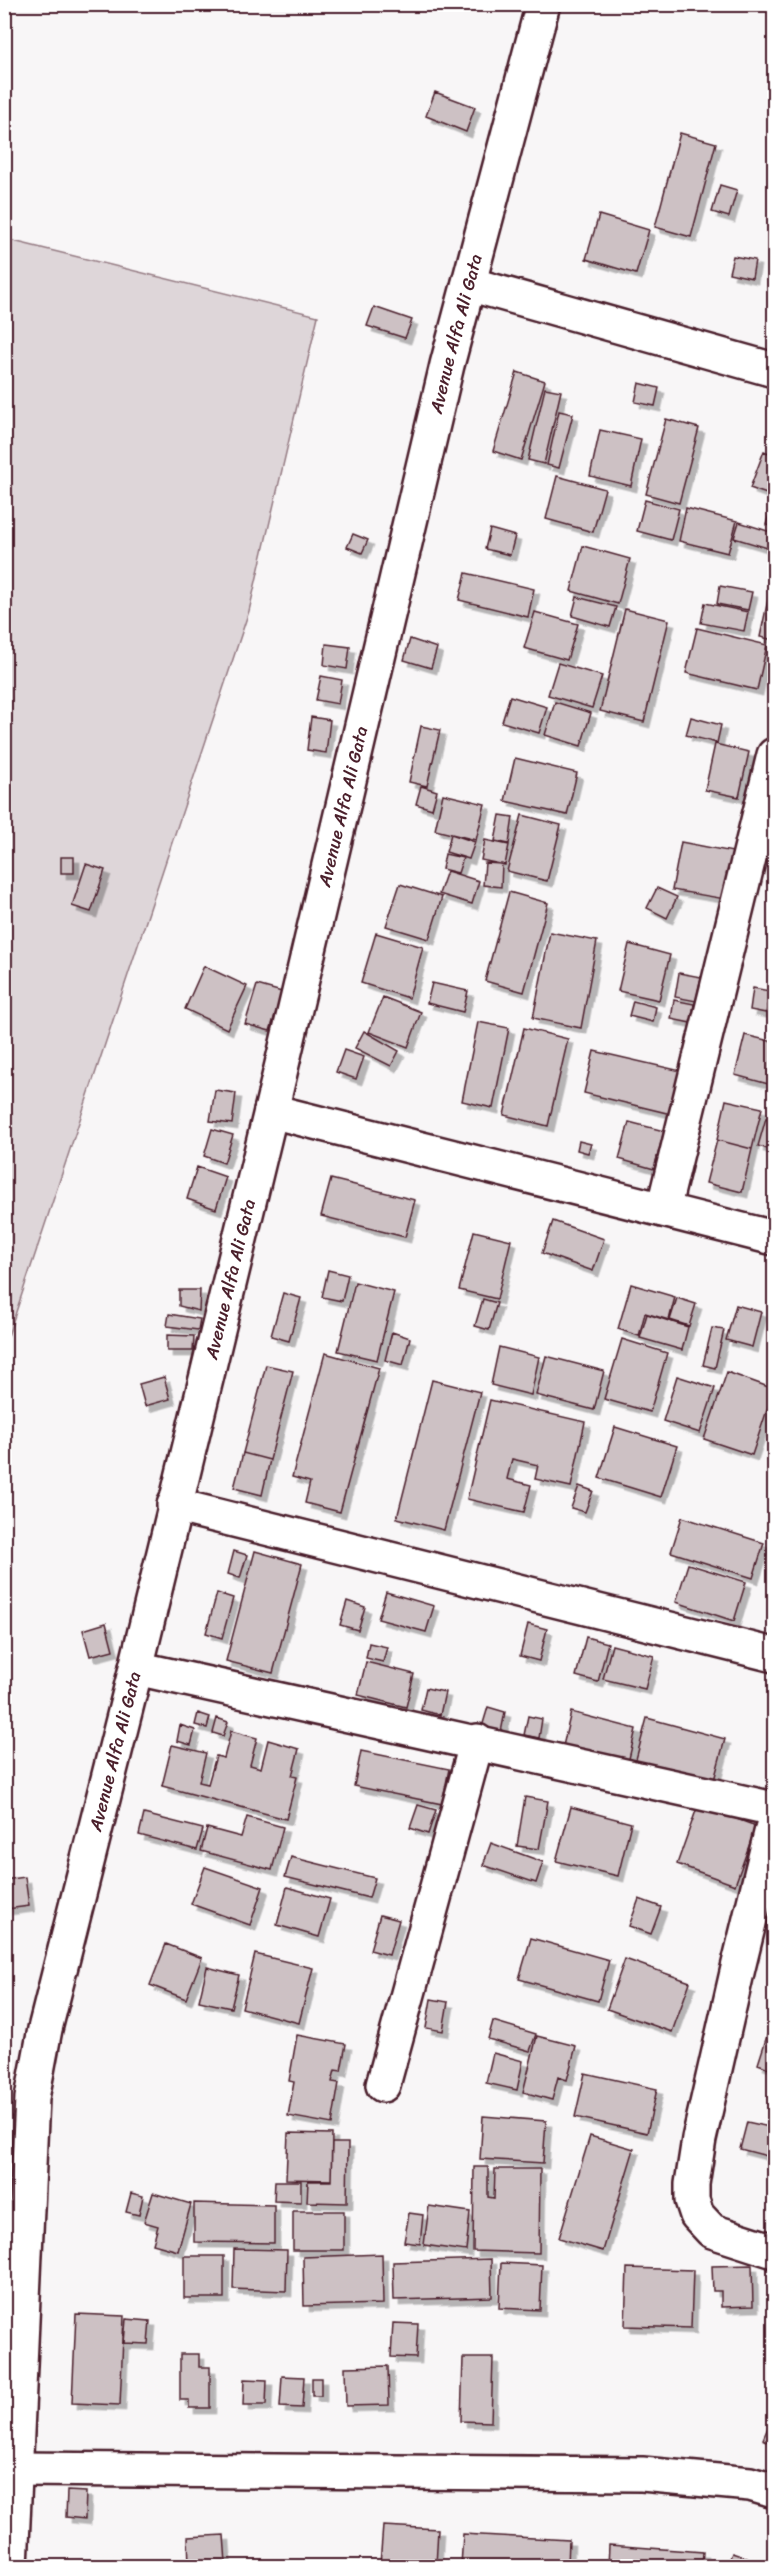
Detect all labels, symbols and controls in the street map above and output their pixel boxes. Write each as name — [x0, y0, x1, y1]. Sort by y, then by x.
street label: Avenue Alfa Ali Gata — [420, 250, 492, 418]
street label: Avenue Alfa Ali Gata — [308, 723, 377, 891]
street label: Avenue Alfa Ali Gata — [195, 1196, 265, 1364]
street label: Avenue Alfa Ali Gata — [79, 1668, 151, 1836]

